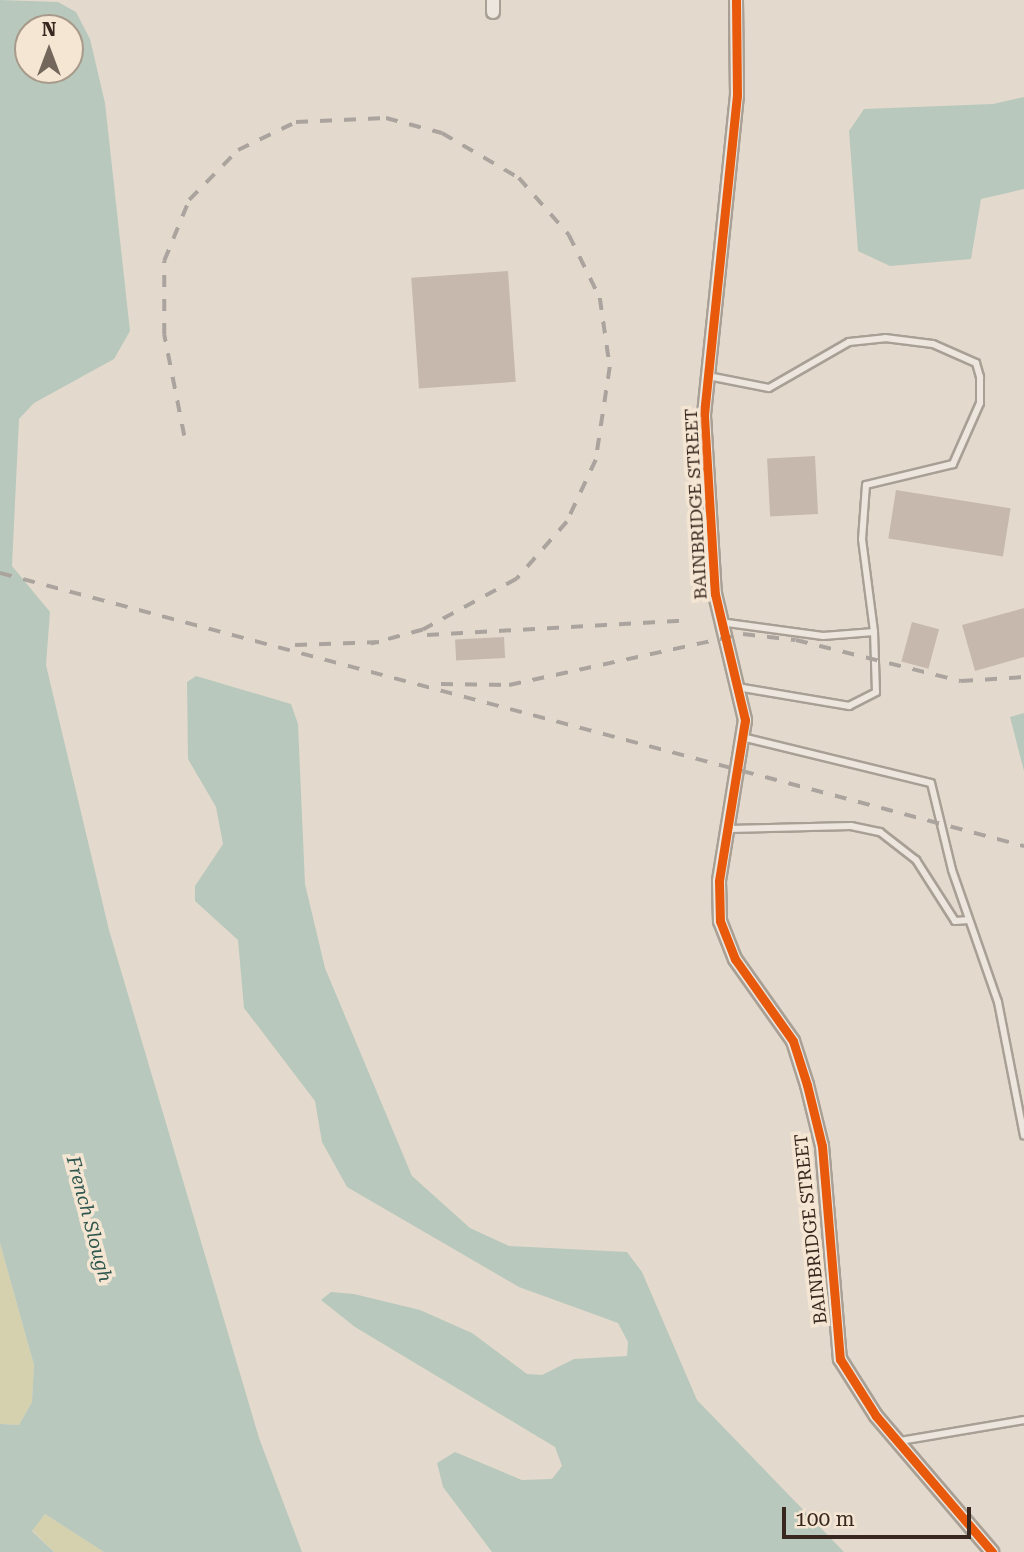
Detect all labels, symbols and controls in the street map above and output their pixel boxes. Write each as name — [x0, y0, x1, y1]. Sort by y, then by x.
north arrow — [14, 14, 84, 84]
text: N — [42, 18, 56, 41]
street label: BAINBRIDGE STREET — [680, 408, 712, 600]
street label: BAINBRIDGE STREET — [790, 1133, 832, 1325]
water label: French Slough — [61, 1154, 117, 1284]
scale bar — [786, 1492, 975, 1536]
text: 100 m — [795, 1507, 855, 1531]

